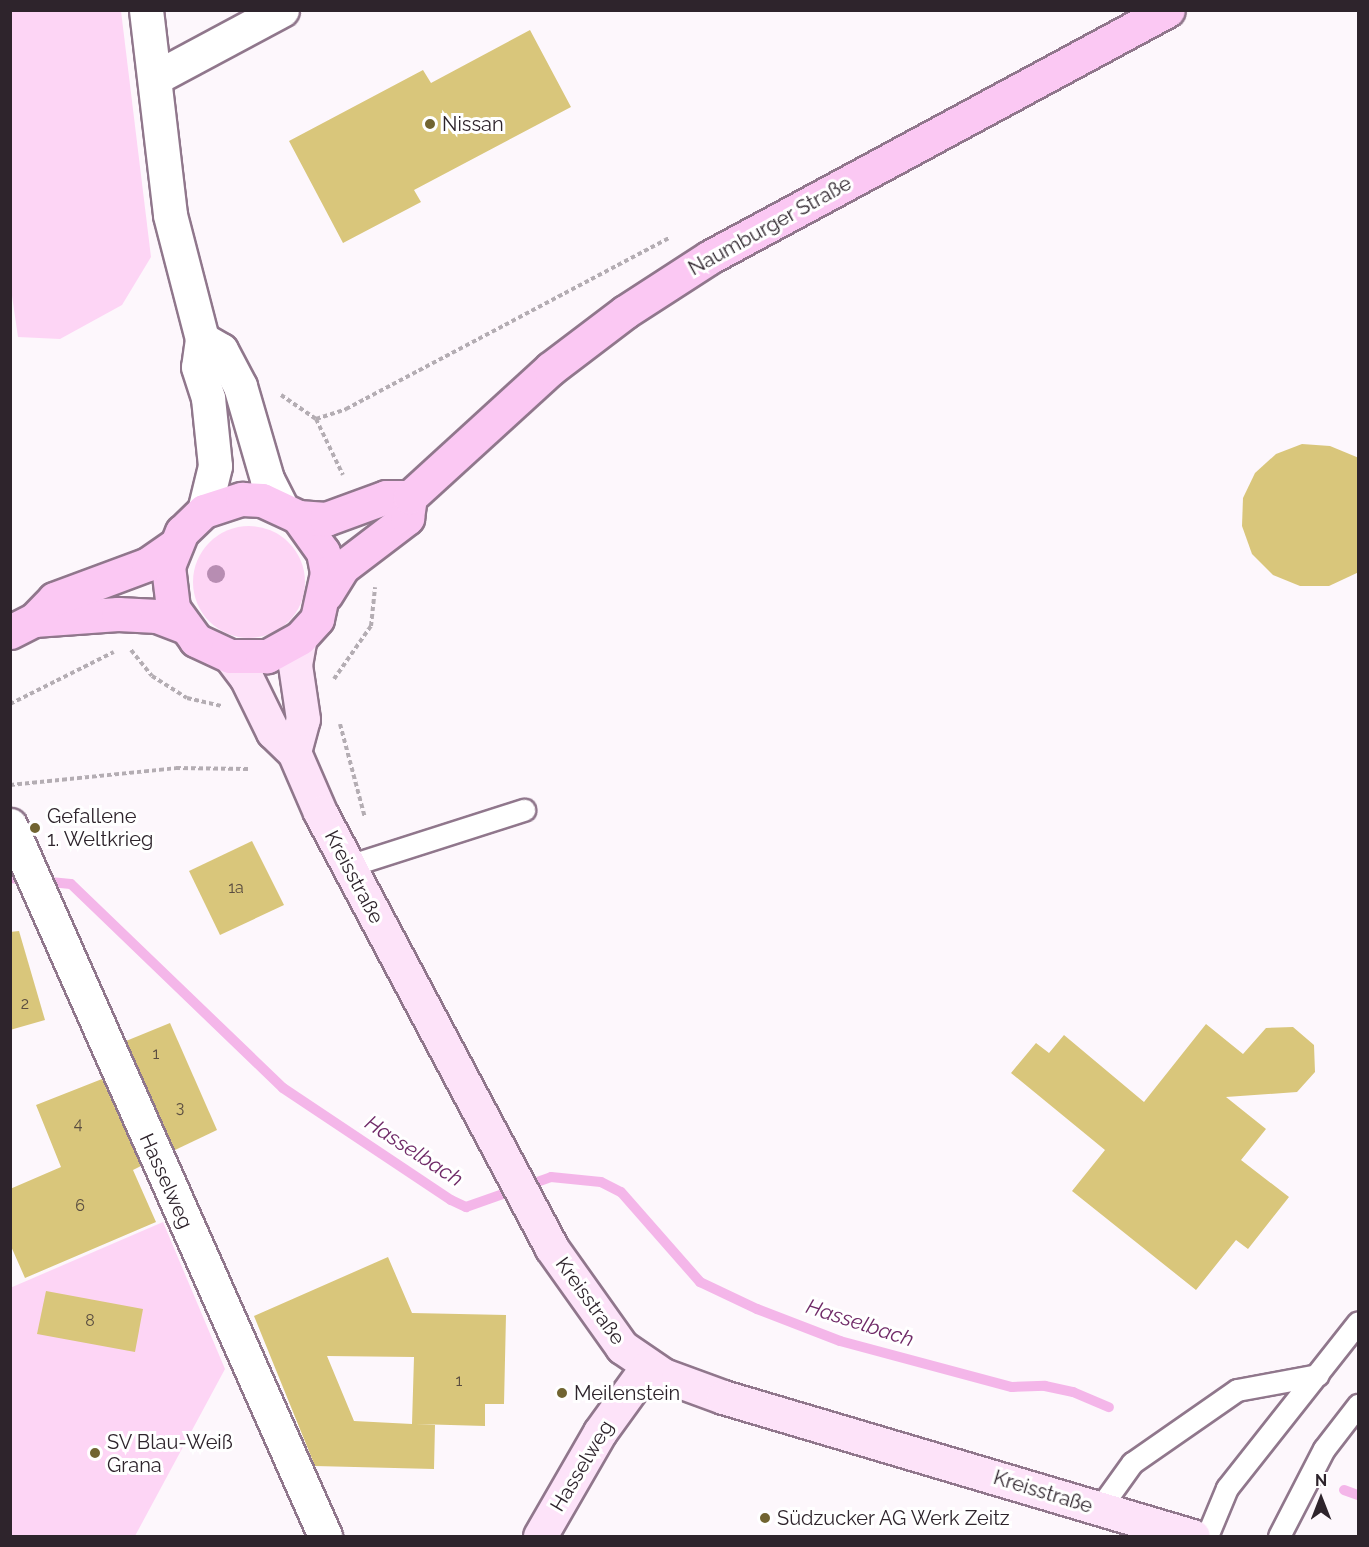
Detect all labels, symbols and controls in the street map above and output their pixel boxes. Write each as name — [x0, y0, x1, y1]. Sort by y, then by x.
place label: Nissan — [442, 112, 504, 136]
marker: Nissan — [423, 117, 437, 131]
street label: Naumburger Straße — [684, 171, 856, 281]
place label: Gefallene 1. Weltkrieg — [47, 804, 154, 851]
marker: Gefallene 1. Weltkrieg — [28, 821, 42, 835]
street label: Kreisstraße — [319, 826, 389, 928]
house number: 1a — [228, 878, 244, 898]
house number: 2 — [21, 994, 29, 1014]
house number: 1 — [153, 1044, 159, 1064]
house number: 3 — [176, 1098, 184, 1118]
water label: Hasselbach — [360, 1110, 468, 1192]
house number: 4 — [74, 1114, 82, 1134]
street label: Hasselweg — [134, 1130, 198, 1232]
house number: 6 — [75, 1196, 85, 1216]
street label: Kreisstraße — [550, 1253, 630, 1349]
water label: Hasselbach — [803, 1294, 917, 1352]
house number: 8 — [85, 1311, 95, 1331]
house number: 1 — [456, 1371, 462, 1391]
place label: Meilenstein — [574, 1381, 680, 1405]
marker: Meilenstein — [555, 1386, 569, 1400]
street label: Hasselweg — [546, 1416, 618, 1516]
place label: SV Blau-Weiß Grana — [107, 1430, 233, 1477]
marker: SV Blau-Weiß Grana — [88, 1446, 102, 1460]
street label: Kreisstraße — [991, 1466, 1095, 1518]
north arrow — [1291, 1469, 1351, 1529]
text: N — [1315, 1471, 1327, 1490]
place label: Südzucker AG Werk Zeitz — [777, 1506, 1011, 1530]
marker: Südzucker AG Werk Zeitz — [758, 1511, 772, 1525]

